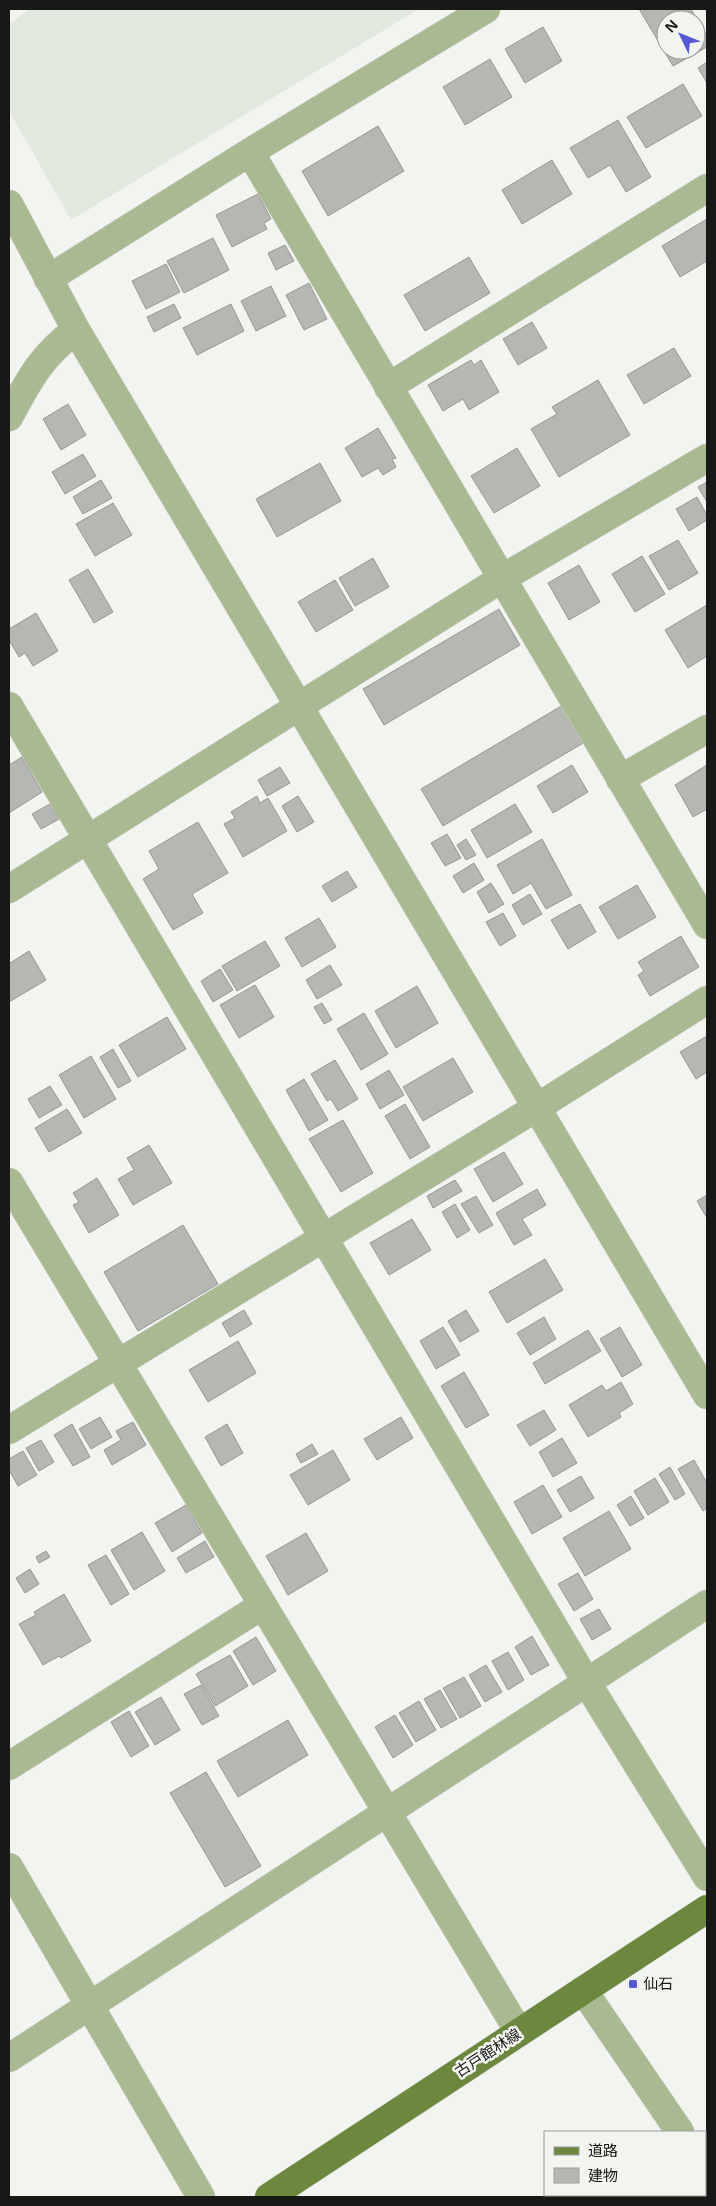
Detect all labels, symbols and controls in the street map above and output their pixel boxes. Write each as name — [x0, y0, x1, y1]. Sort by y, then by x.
north arrow — [656, 10, 706, 60]
text: N — [660, 15, 682, 36]
place label: 仙石 — [643, 1973, 673, 1993]
marker: 仙石 — [627, 1978, 639, 1990]
street label: 古戸館林線 — [451, 2023, 524, 2081]
legend — [544, 2131, 706, 2196]
text: 道路 — [588, 2140, 618, 2160]
text: 建物 — [588, 2165, 618, 2185]

